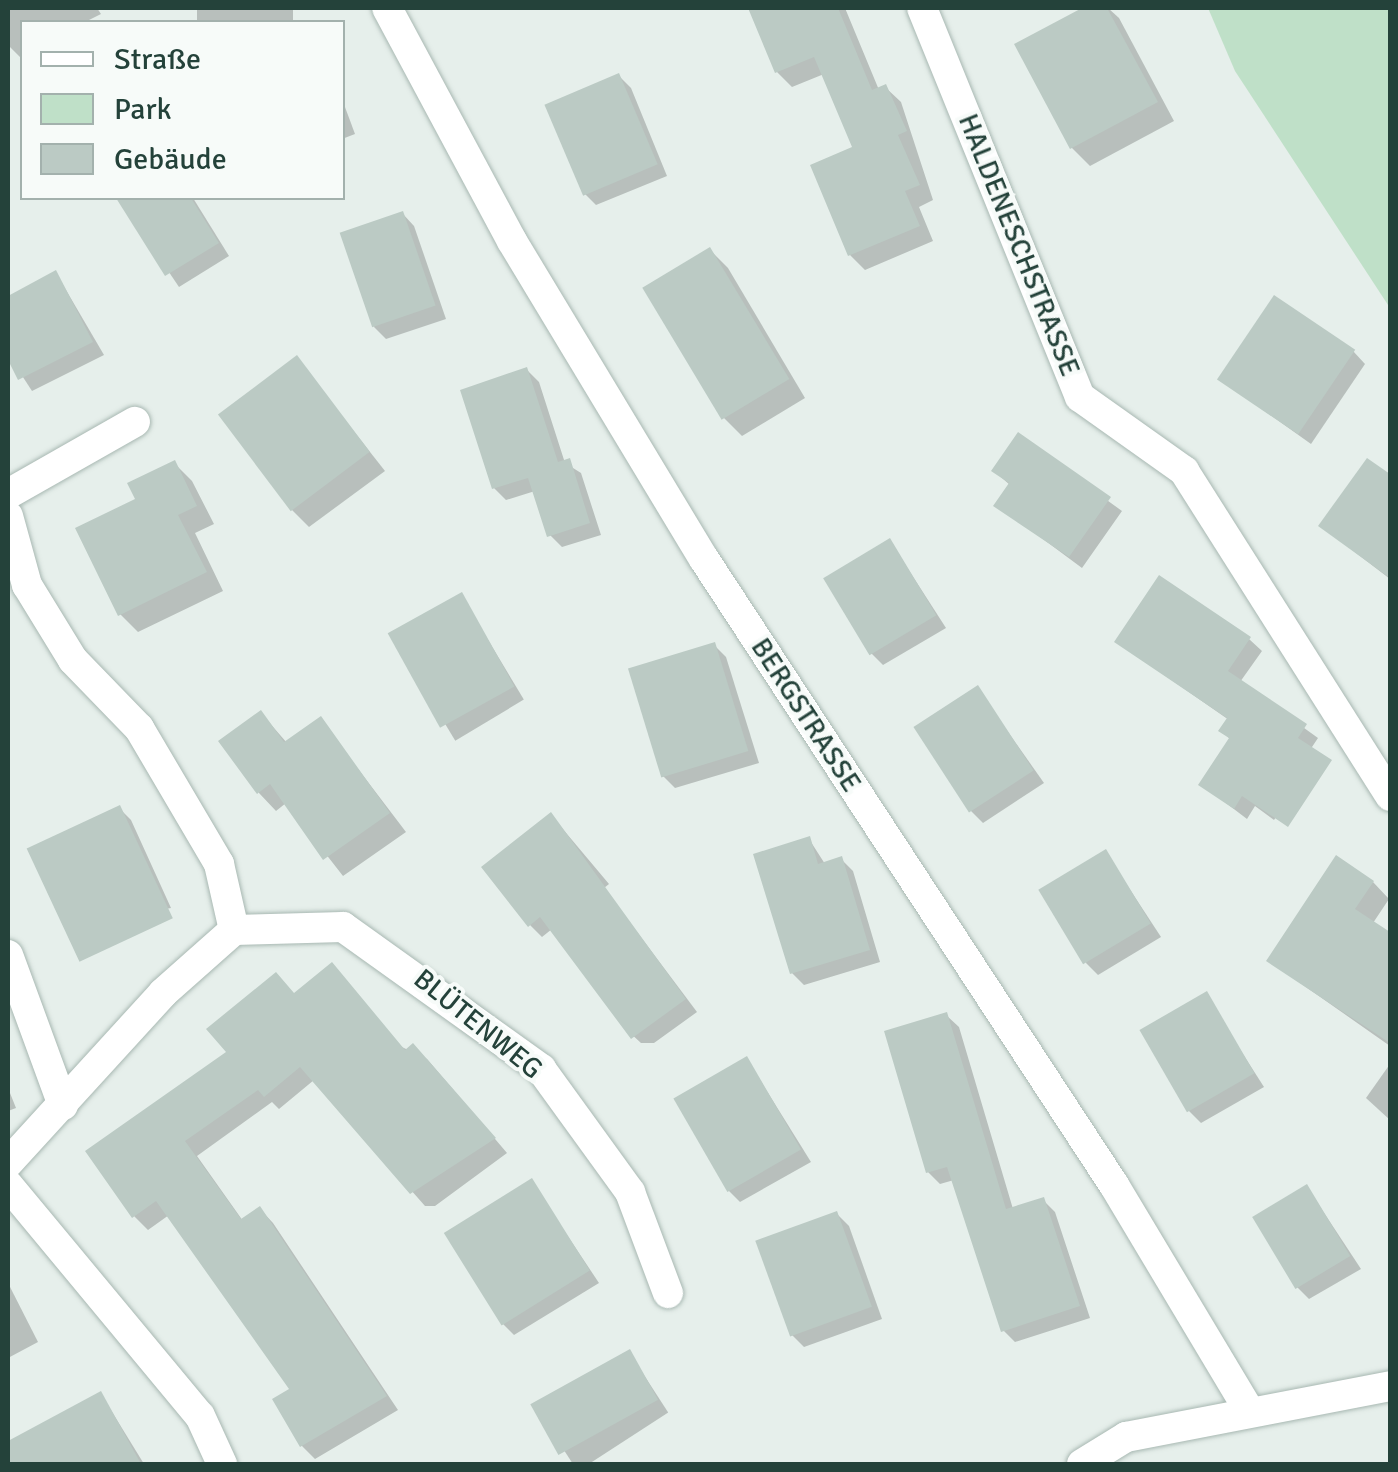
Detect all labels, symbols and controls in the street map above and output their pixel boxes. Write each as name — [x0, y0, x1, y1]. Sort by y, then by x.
legend — [20, 20, 345, 200]
text: Straße — [114, 41, 201, 78]
text: Park — [114, 91, 172, 128]
street label: HALDENESCHSTRASSE — [951, 109, 1087, 381]
text: Gebäude — [114, 141, 227, 178]
street label: BERGSTRASSE — [744, 632, 868, 798]
street label: BLÜTENWEG — [407, 962, 549, 1086]

